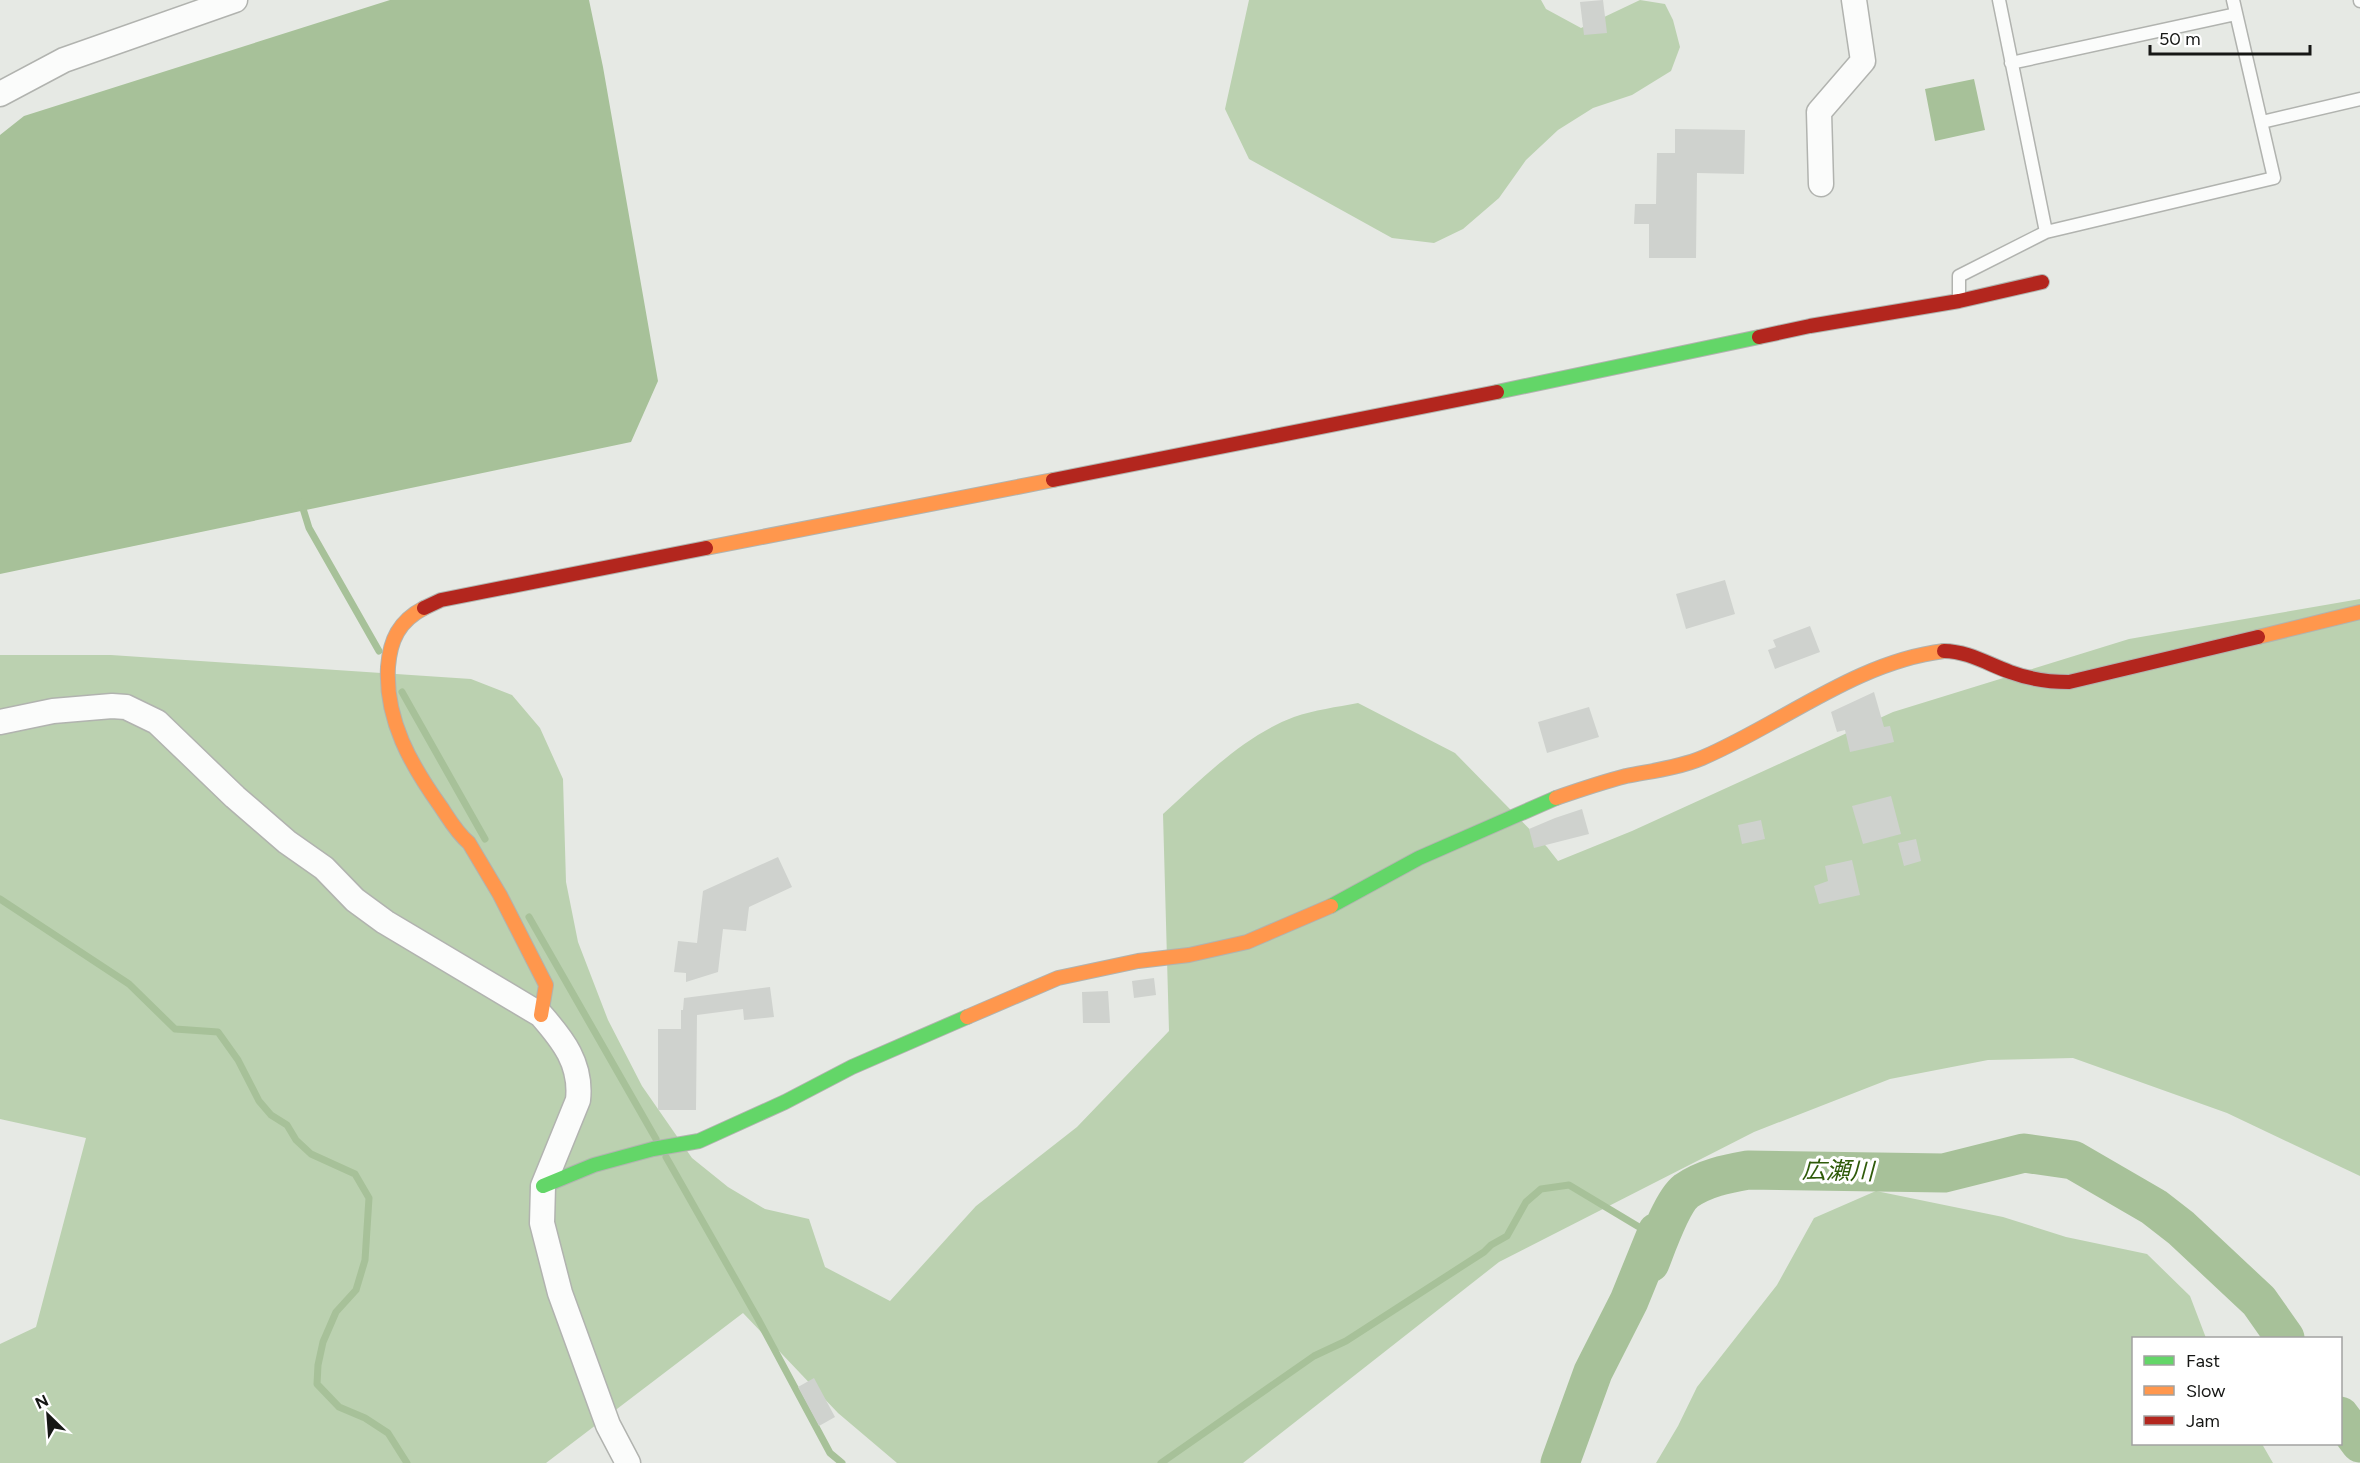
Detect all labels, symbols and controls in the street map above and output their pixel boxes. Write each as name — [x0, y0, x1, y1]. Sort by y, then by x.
scale bar — [2150, 18, 2310, 56]
text: 50 m — [2159, 28, 2201, 50]
water label: 広瀬川 — [1802, 1155, 1877, 1186]
legend — [2132, 1337, 2342, 1445]
text: Fast — [2186, 1350, 2220, 1372]
text: Slow — [2186, 1380, 2225, 1402]
north arrow — [18, 1385, 78, 1445]
text: N — [32, 1391, 51, 1413]
text: Jam — [2186, 1410, 2220, 1432]

